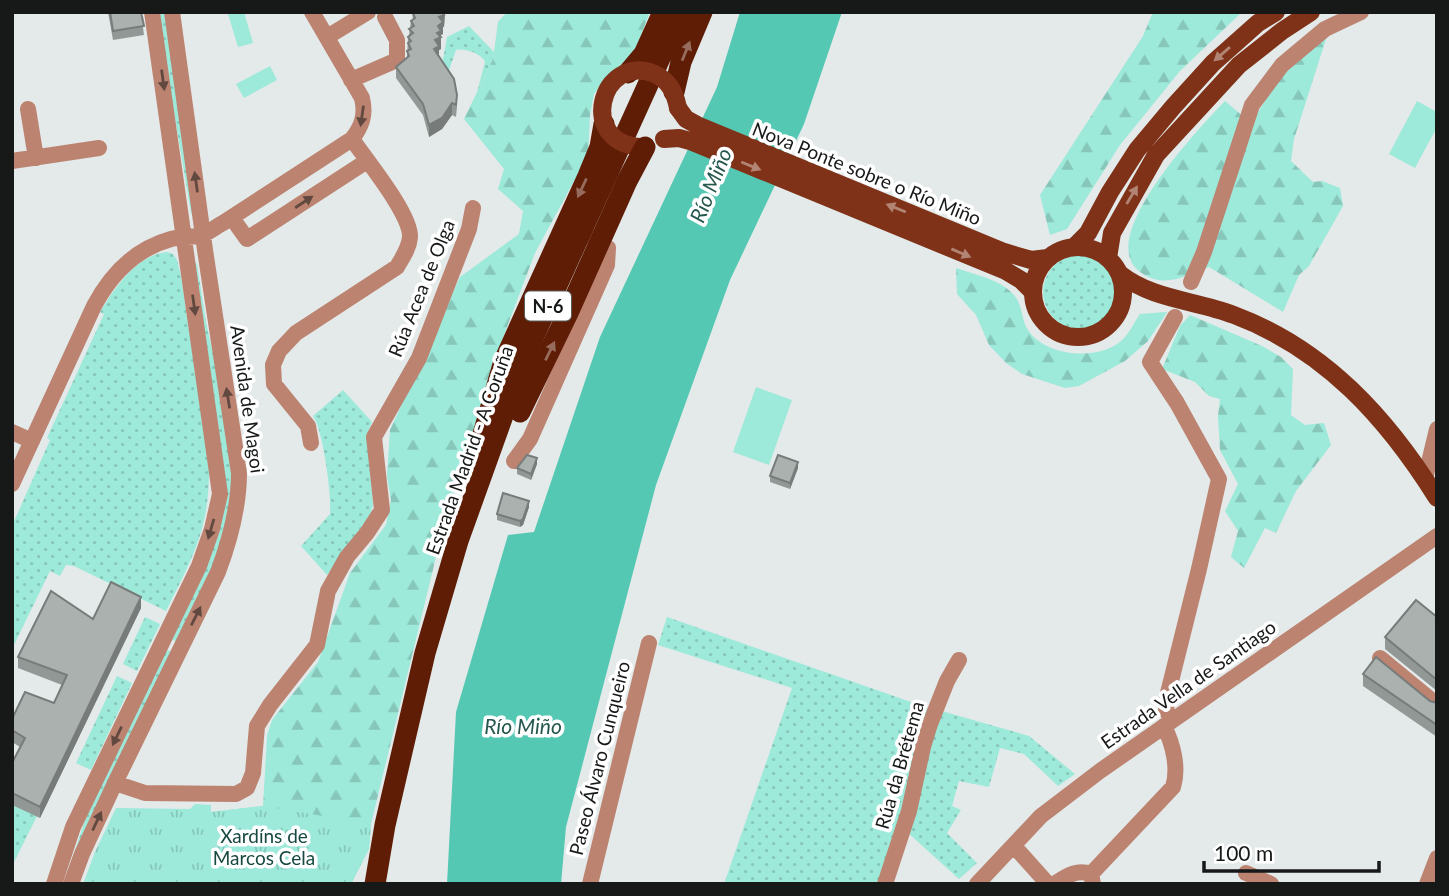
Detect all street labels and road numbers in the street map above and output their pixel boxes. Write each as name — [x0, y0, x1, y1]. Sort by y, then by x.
street label: Nova Ponte sobre o Río Miño — [749, 117, 985, 229]
street label: Rúa Acea de Olga — [383, 216, 459, 360]
road number: N-6 — [525, 292, 571, 320]
street label: Avenida de Magoi — [226, 324, 270, 474]
street label: Estrada Madrid - A Coruña — [420, 342, 518, 558]
street label: Estrada Vella de Santiago — [1096, 615, 1280, 753]
street label: Paseo Álvaro Cunqueiro — [564, 659, 634, 857]
street label: Rúa da Brétema — [870, 698, 928, 832]

